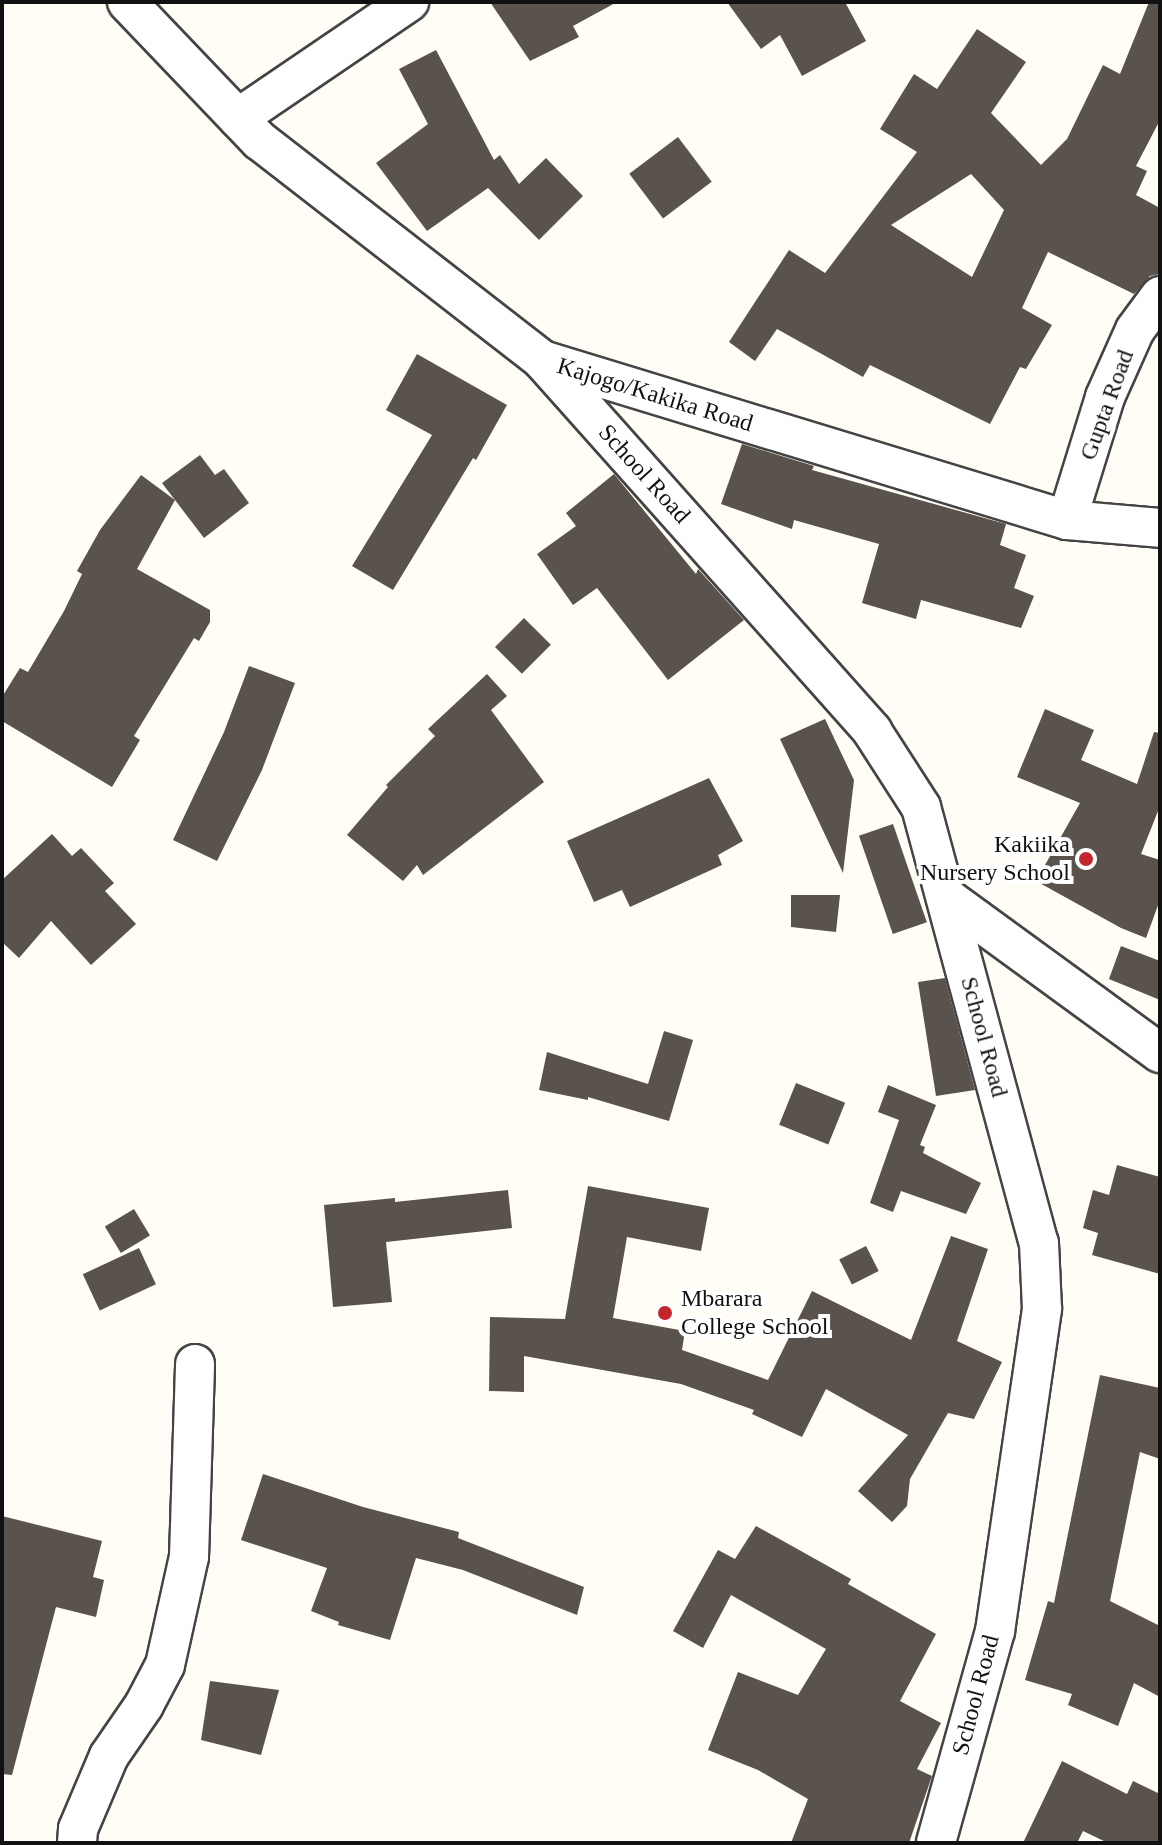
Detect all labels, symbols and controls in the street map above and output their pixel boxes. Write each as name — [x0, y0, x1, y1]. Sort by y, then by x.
street label: Gupta Road — [1074, 346, 1140, 464]
street label: Kajogo/Kakika Road — [554, 352, 756, 438]
street label: School Road — [592, 419, 696, 529]
place label: Kakiika Nursery School — [920, 831, 1070, 887]
marker: Kakiika Nursery School — [1077, 850, 1095, 868]
street label: School Road — [954, 974, 1014, 1100]
place label: Mbarara College School — [681, 1285, 828, 1341]
marker: Mbarara College School — [656, 1304, 674, 1322]
street label: School Road — [946, 1632, 1006, 1758]

